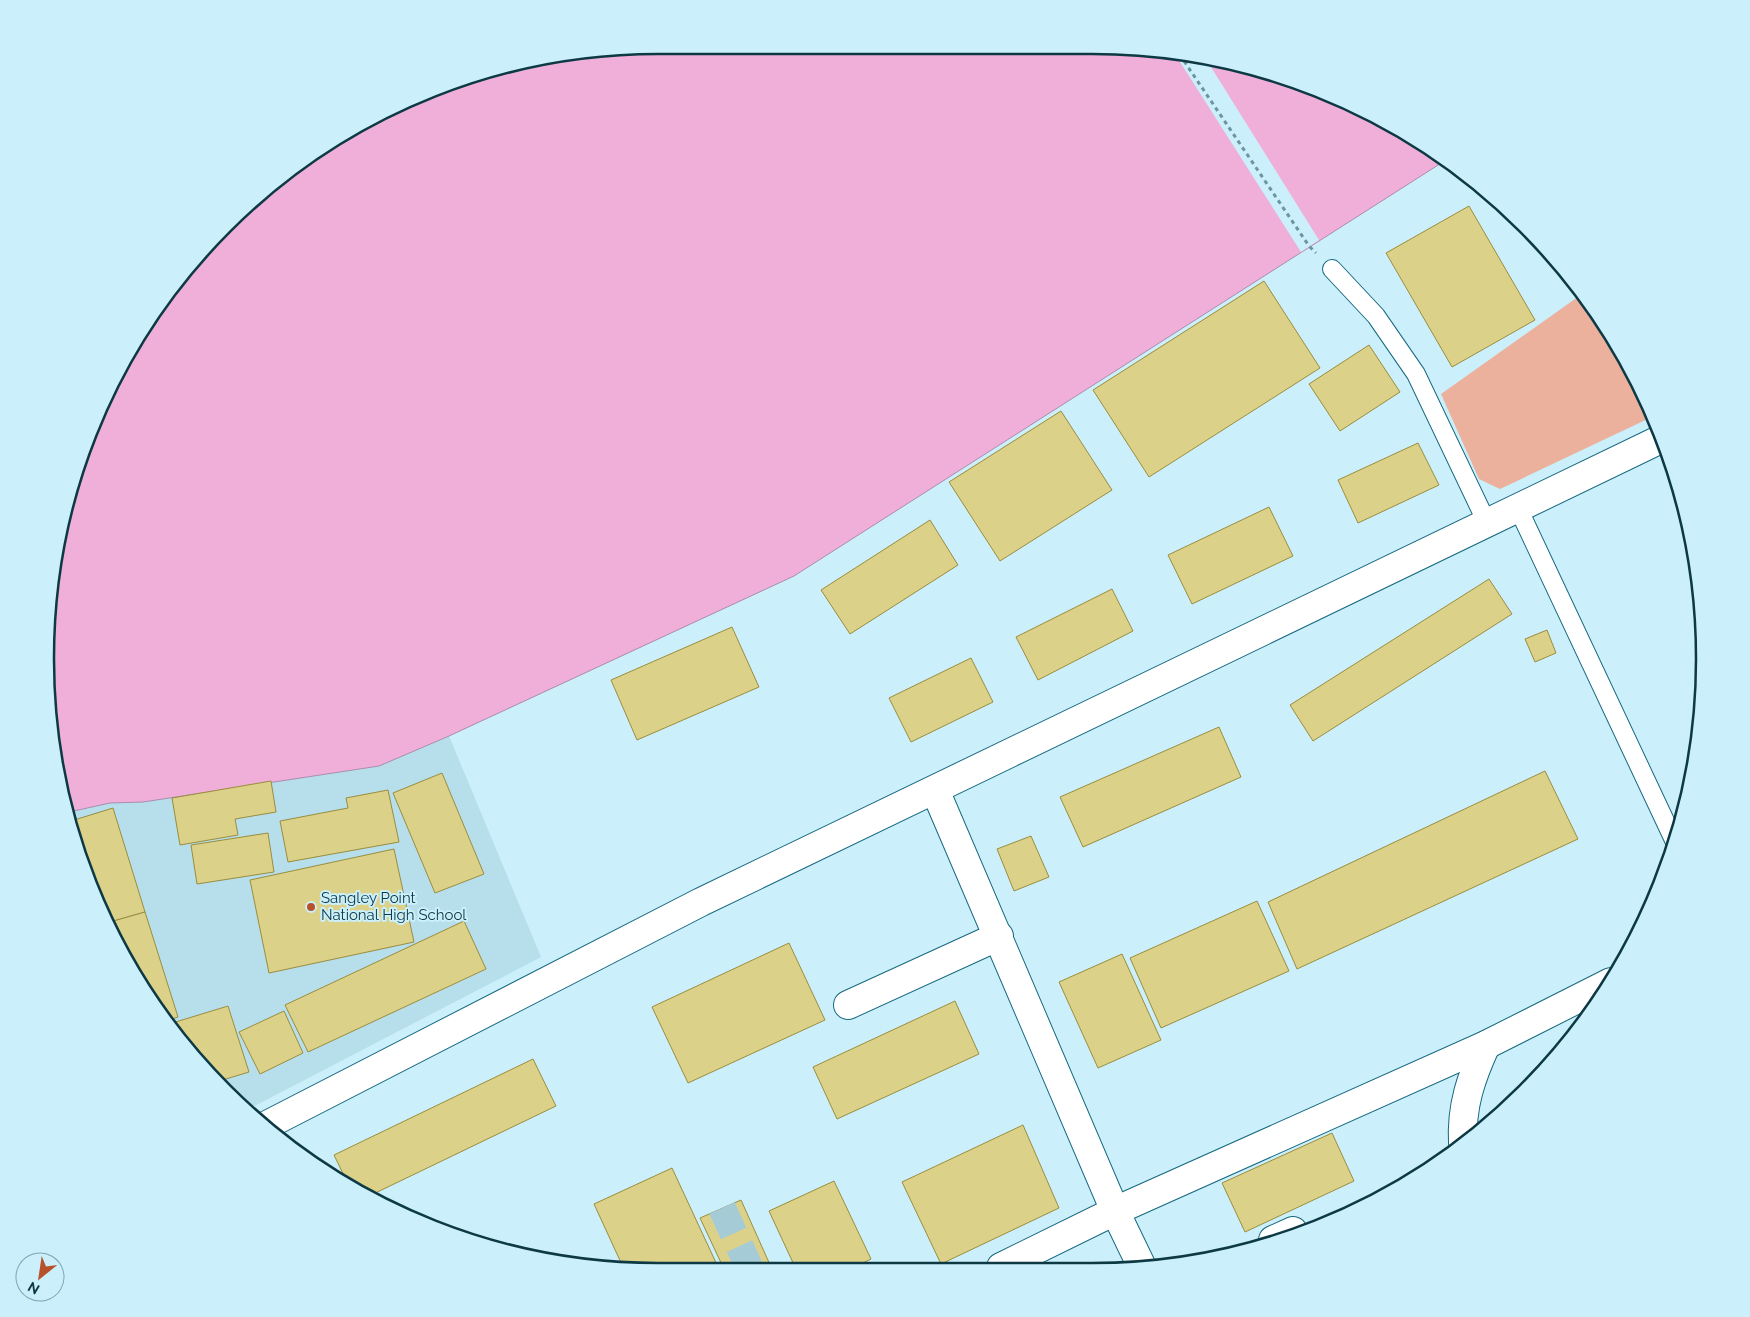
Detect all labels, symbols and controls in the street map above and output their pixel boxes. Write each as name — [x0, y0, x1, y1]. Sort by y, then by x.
place label: Sangley Point National High School — [321, 889, 467, 924]
marker: Sangley Point National High School — [305, 901, 317, 913]
north arrow — [15, 1252, 65, 1302]
text: N — [25, 1279, 42, 1298]

